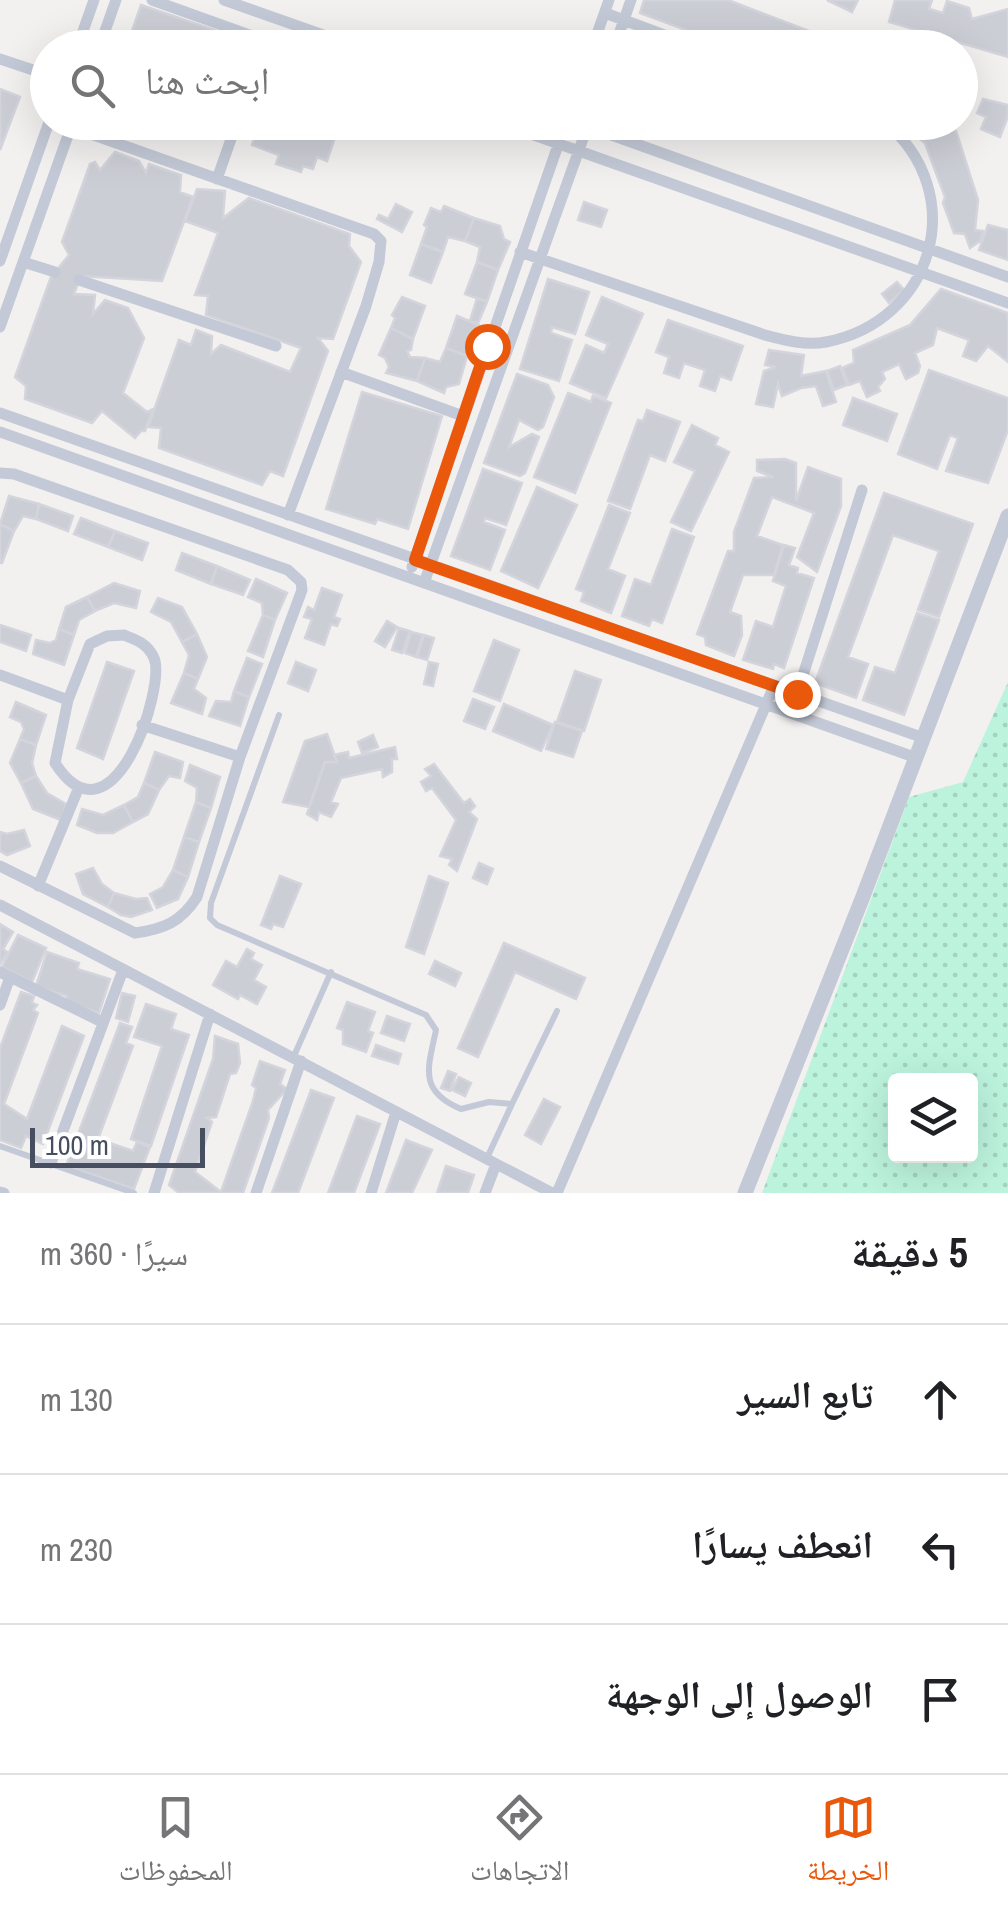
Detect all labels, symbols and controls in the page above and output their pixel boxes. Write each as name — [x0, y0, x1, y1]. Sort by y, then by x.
search box — [30, 30, 978, 140]
text: ابحث هنا — [145, 55, 270, 106]
icon: search — [65, 58, 120, 113]
route start — [465, 324, 511, 370]
route end — [775, 672, 821, 718]
map controls — [888, 1073, 978, 1163]
button: layers — [888, 1073, 978, 1163]
scale bar — [30, 1123, 205, 1168]
text: 100 m — [45, 1126, 109, 1164]
text: 5 دقيقة — [851, 1224, 968, 1280]
text: سيرًا · 360 m — [40, 1232, 188, 1275]
text: تابع السير — [738, 1369, 873, 1420]
icon: ahead — [913, 1372, 968, 1427]
text: 130 m — [40, 1378, 113, 1421]
text: انعطف يسارًا — [692, 1519, 873, 1570]
icon: left — [913, 1522, 968, 1577]
text: 230 m — [40, 1528, 113, 1571]
text: الوصول إلى الوجهة — [606, 1669, 873, 1720]
icon: arrive — [913, 1672, 968, 1727]
tab: المحفوظات — [119, 1790, 233, 1898]
tab: الاتجاهات — [470, 1790, 569, 1898]
tab: الخريطة — [807, 1790, 889, 1898]

